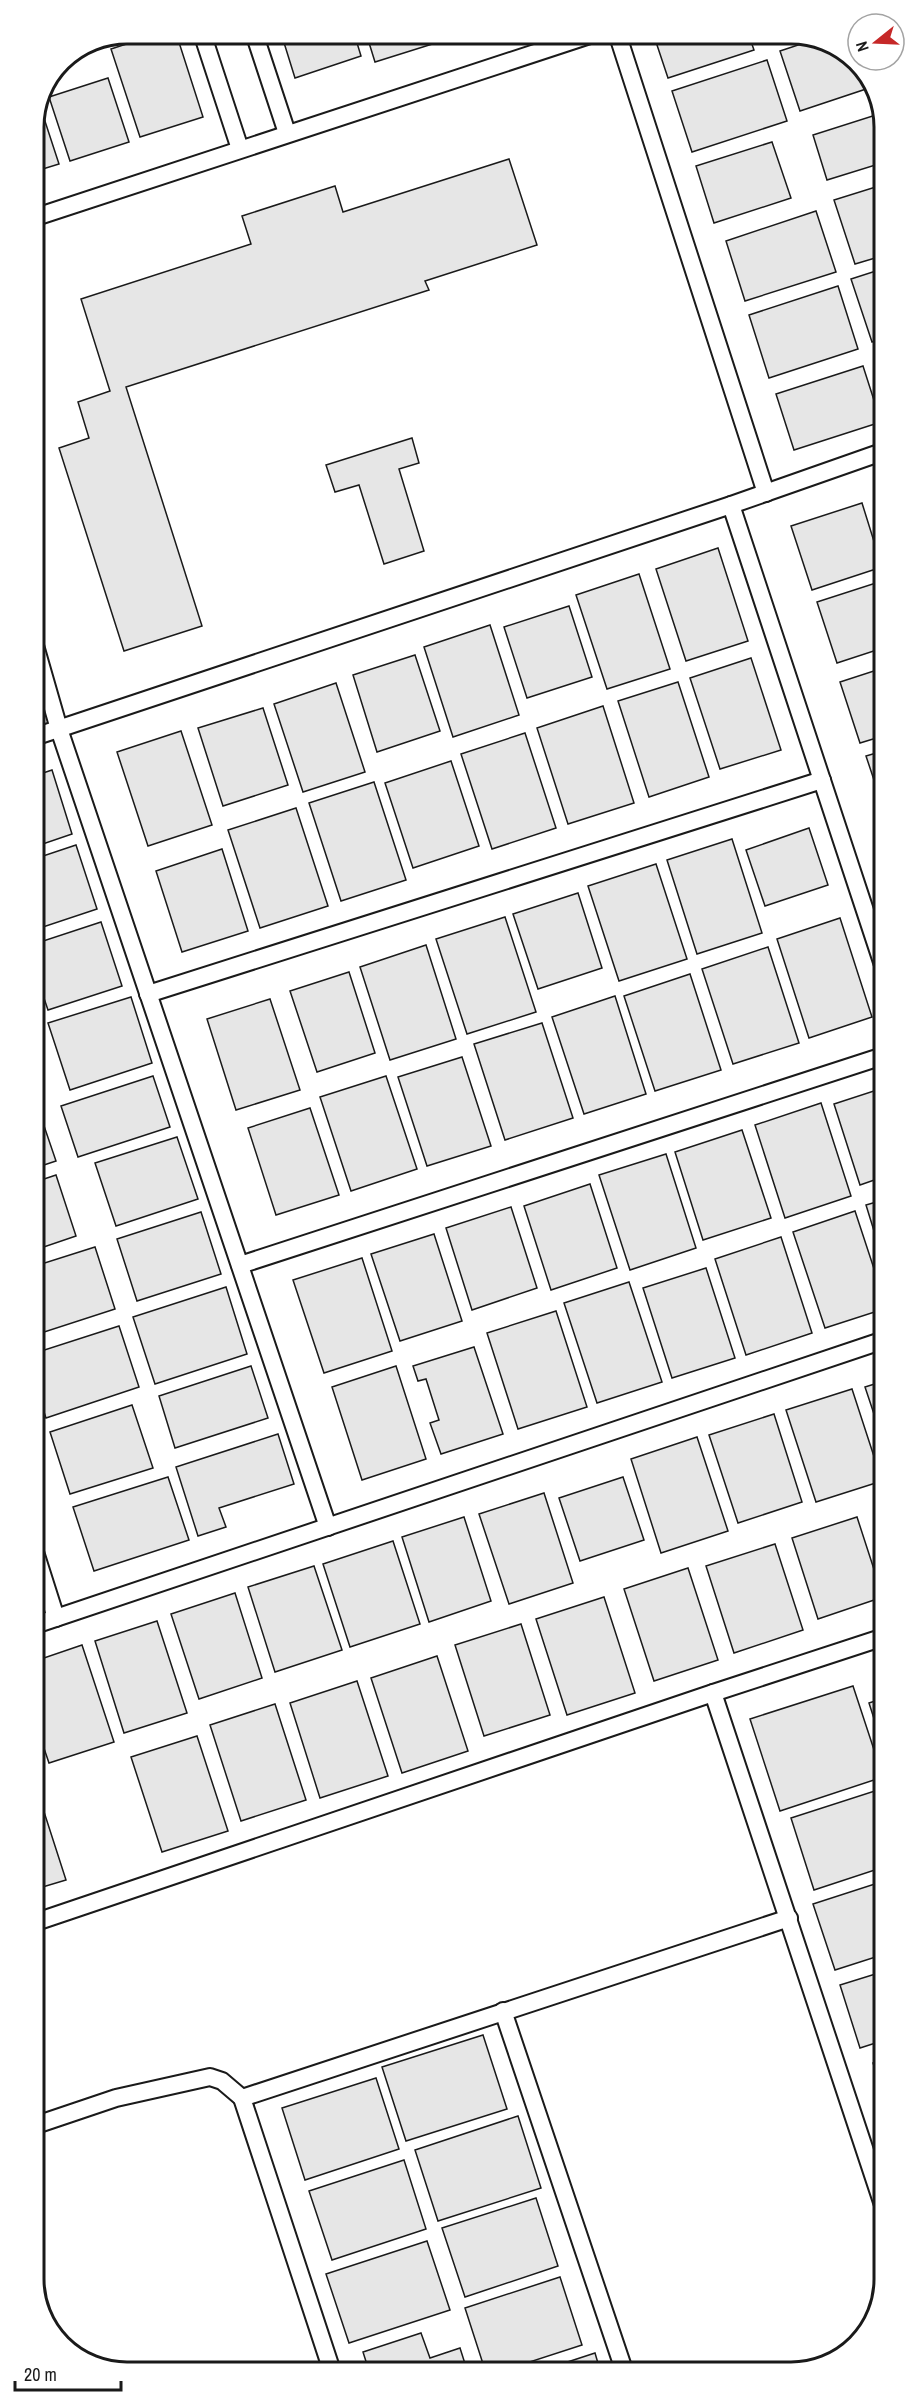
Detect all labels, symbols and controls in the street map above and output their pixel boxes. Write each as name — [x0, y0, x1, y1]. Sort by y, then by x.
north arrow — [846, 12, 906, 72]
text: N — [850, 39, 874, 55]
scale bar — [15, 2354, 122, 2392]
text: 20 m — [24, 2362, 57, 2387]

